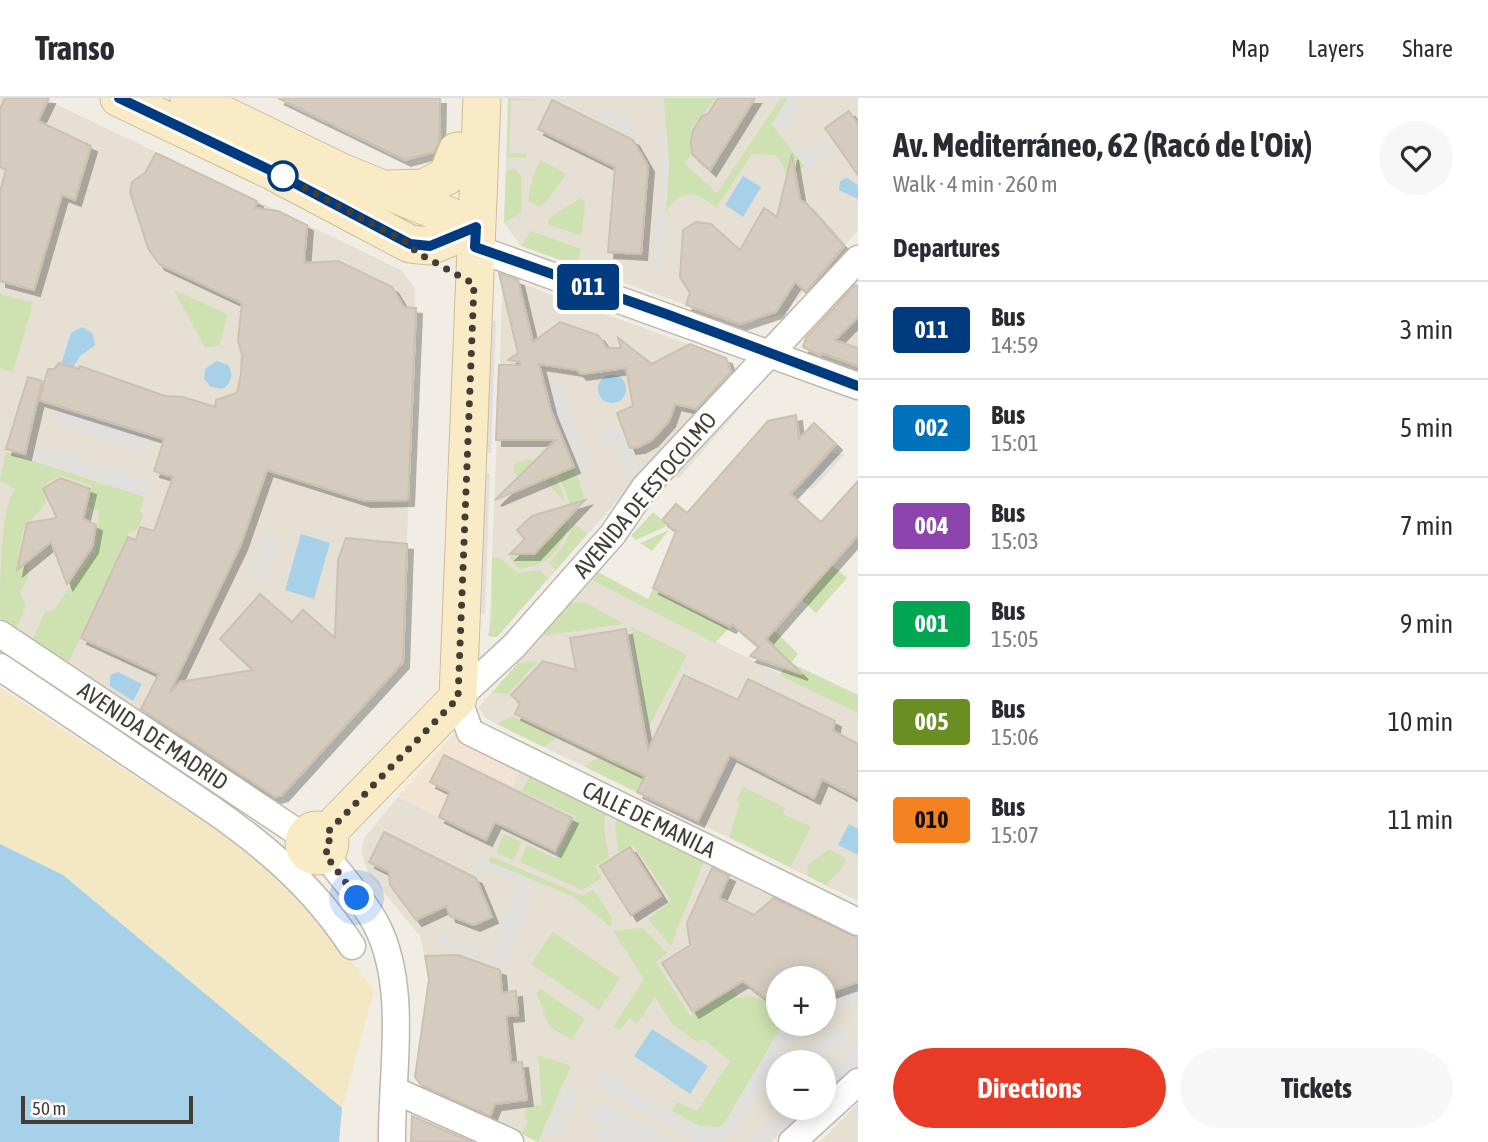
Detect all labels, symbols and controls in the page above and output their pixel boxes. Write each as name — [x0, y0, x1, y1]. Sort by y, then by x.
text: Transo — [35, 29, 115, 67]
text: Map — [1231, 35, 1270, 62]
text: Layers — [1308, 35, 1364, 62]
text: Share — [1402, 35, 1453, 62]
button: heart — [1379, 121, 1453, 195]
text: Av. Mediterráneo, 62 (Racó de l'Oix) — [893, 126, 1312, 164]
unlabelled marker — [268, 161, 298, 191]
text: Walk · 4 min · 260 m — [893, 171, 1057, 197]
text: Departures — [893, 233, 1000, 263]
line badge: 011 — [548, 264, 628, 310]
text: 011 — [571, 273, 605, 300]
text: Bus — [991, 302, 1025, 332]
text: 3 min — [1400, 315, 1453, 345]
text: 011 — [915, 316, 948, 343]
text: 14:59 — [991, 332, 1038, 358]
text: Bus — [991, 400, 1025, 430]
street label: AVENIDA DE ESTOCOLMO — [568, 407, 722, 583]
text: 5 min — [1400, 413, 1453, 443]
text: 002 — [915, 414, 948, 441]
text: 15:01 — [991, 430, 1039, 456]
text: Bus — [991, 498, 1025, 528]
text: 7 min — [1400, 511, 1453, 541]
text: 004 — [915, 512, 948, 539]
text: 15:03 — [991, 528, 1039, 554]
text: Bus — [991, 596, 1025, 626]
text: 9 min — [1400, 609, 1453, 639]
text: 001 — [915, 610, 948, 637]
text: 15:05 — [991, 626, 1039, 652]
street label: AVENIDA DE MADRID — [73, 677, 233, 795]
text: Bus — [991, 694, 1025, 724]
text: 10 min — [1388, 707, 1453, 737]
text: 005 — [915, 708, 948, 735]
text: 15:06 — [991, 724, 1039, 750]
street label: CALLE DE MANILA — [578, 776, 720, 863]
text: Bus — [991, 792, 1025, 822]
text: 11 min — [1388, 805, 1453, 835]
text: 010 — [915, 806, 948, 833]
text: 15:07 — [991, 822, 1039, 848]
your location — [339, 880, 374, 915]
map controls — [766, 966, 836, 1120]
button: + — [766, 966, 836, 1036]
button: Directions — [893, 1048, 1166, 1128]
button: Tickets — [1180, 1048, 1453, 1128]
button: − — [766, 1050, 836, 1120]
scale bar — [21, 1093, 192, 1125]
text: 50 m — [32, 1097, 66, 1119]

